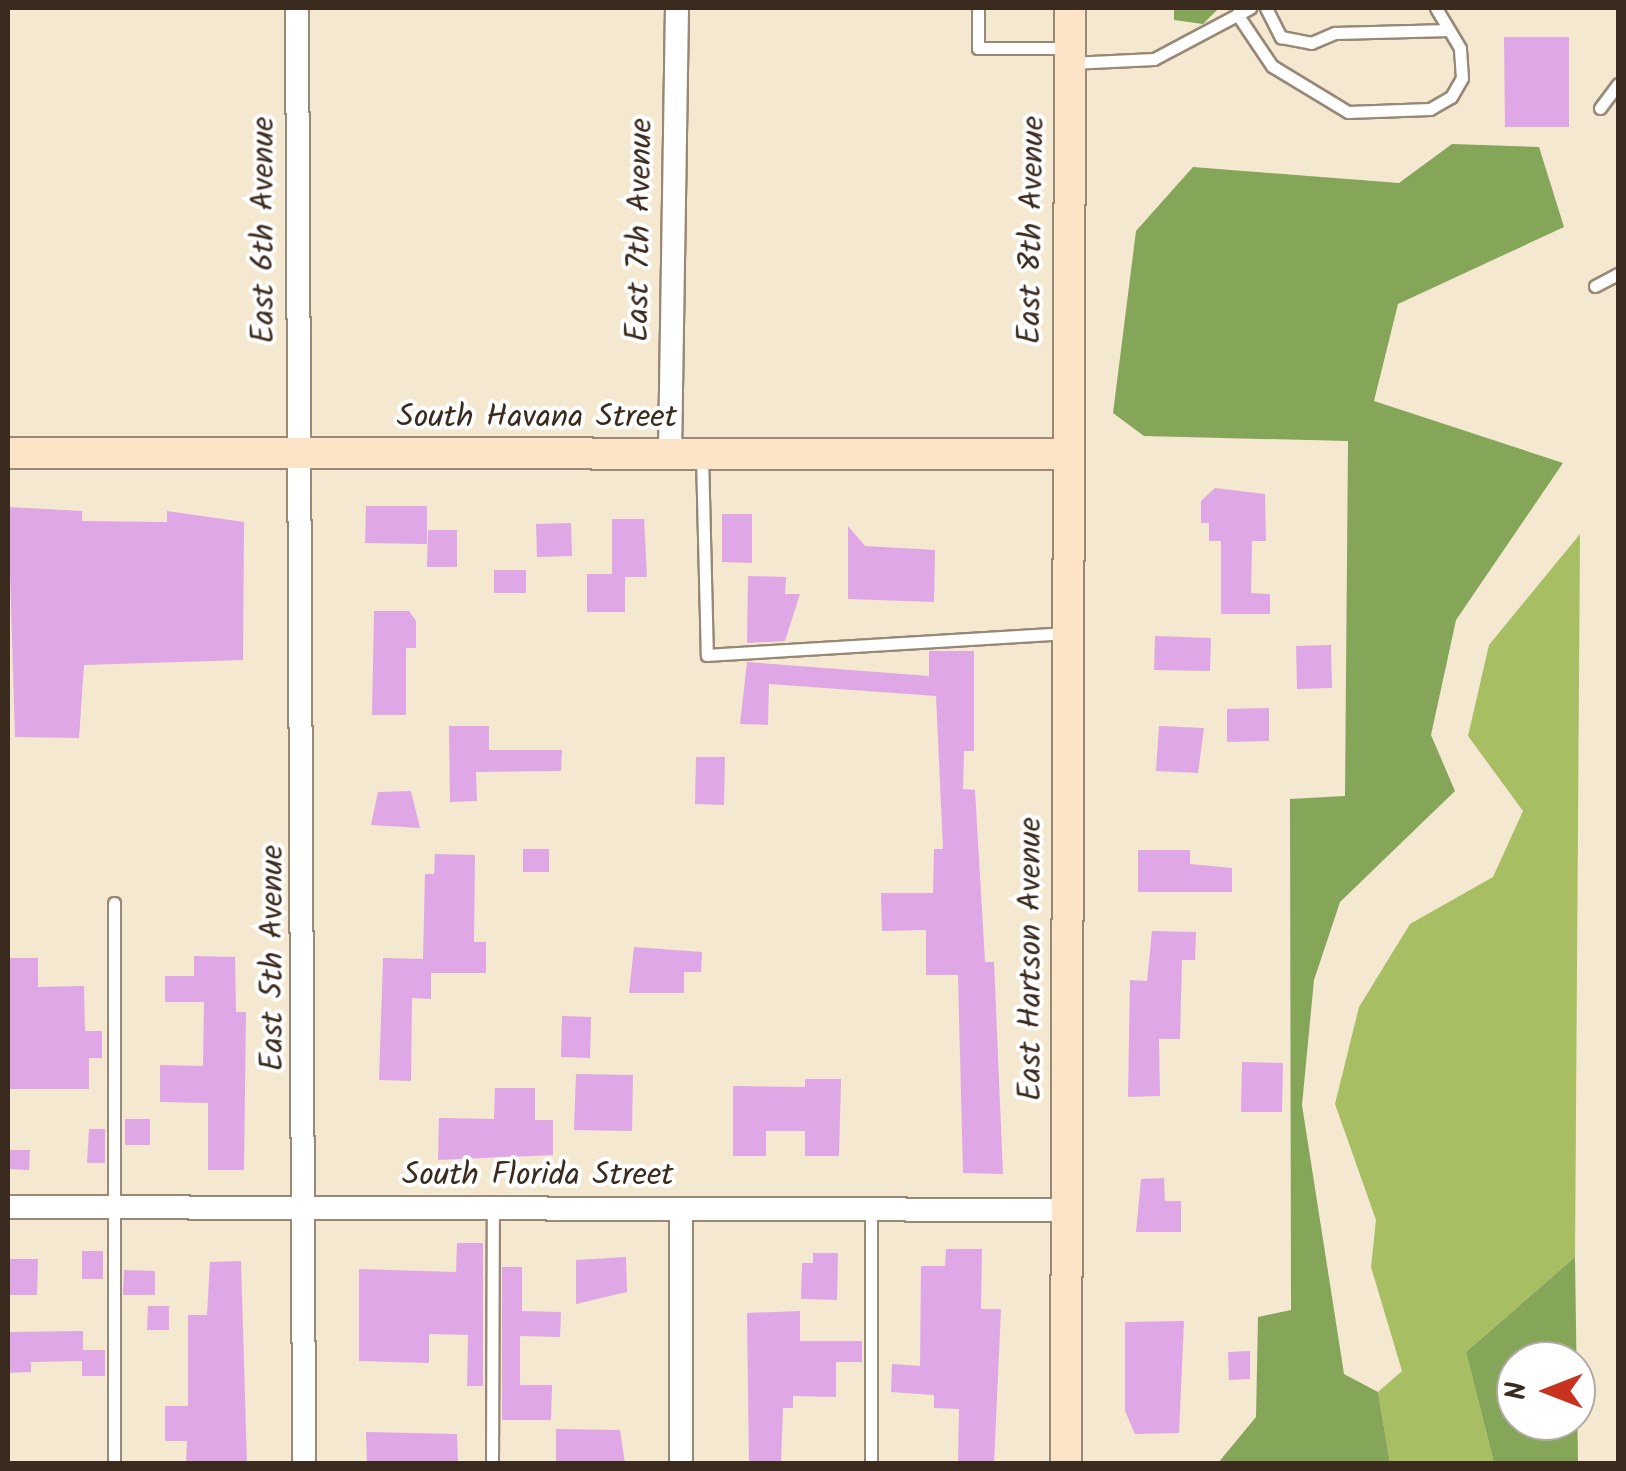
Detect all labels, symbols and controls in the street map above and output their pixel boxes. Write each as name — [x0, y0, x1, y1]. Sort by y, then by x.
street label: East 8th Avenue — [1012, 115, 1054, 345]
street label: East 6th Avenue — [246, 117, 284, 343]
street label: East 7th Avenue — [620, 118, 662, 342]
street label: South Havana Street — [397, 399, 677, 437]
street label: East Hartson Avenue — [1013, 817, 1051, 1101]
street label: East 5th Avenue — [255, 845, 293, 1071]
street label: South Florida Street — [402, 1157, 674, 1195]
north arrow — [1496, 1341, 1596, 1441]
text: N — [1495, 1382, 1540, 1400]

